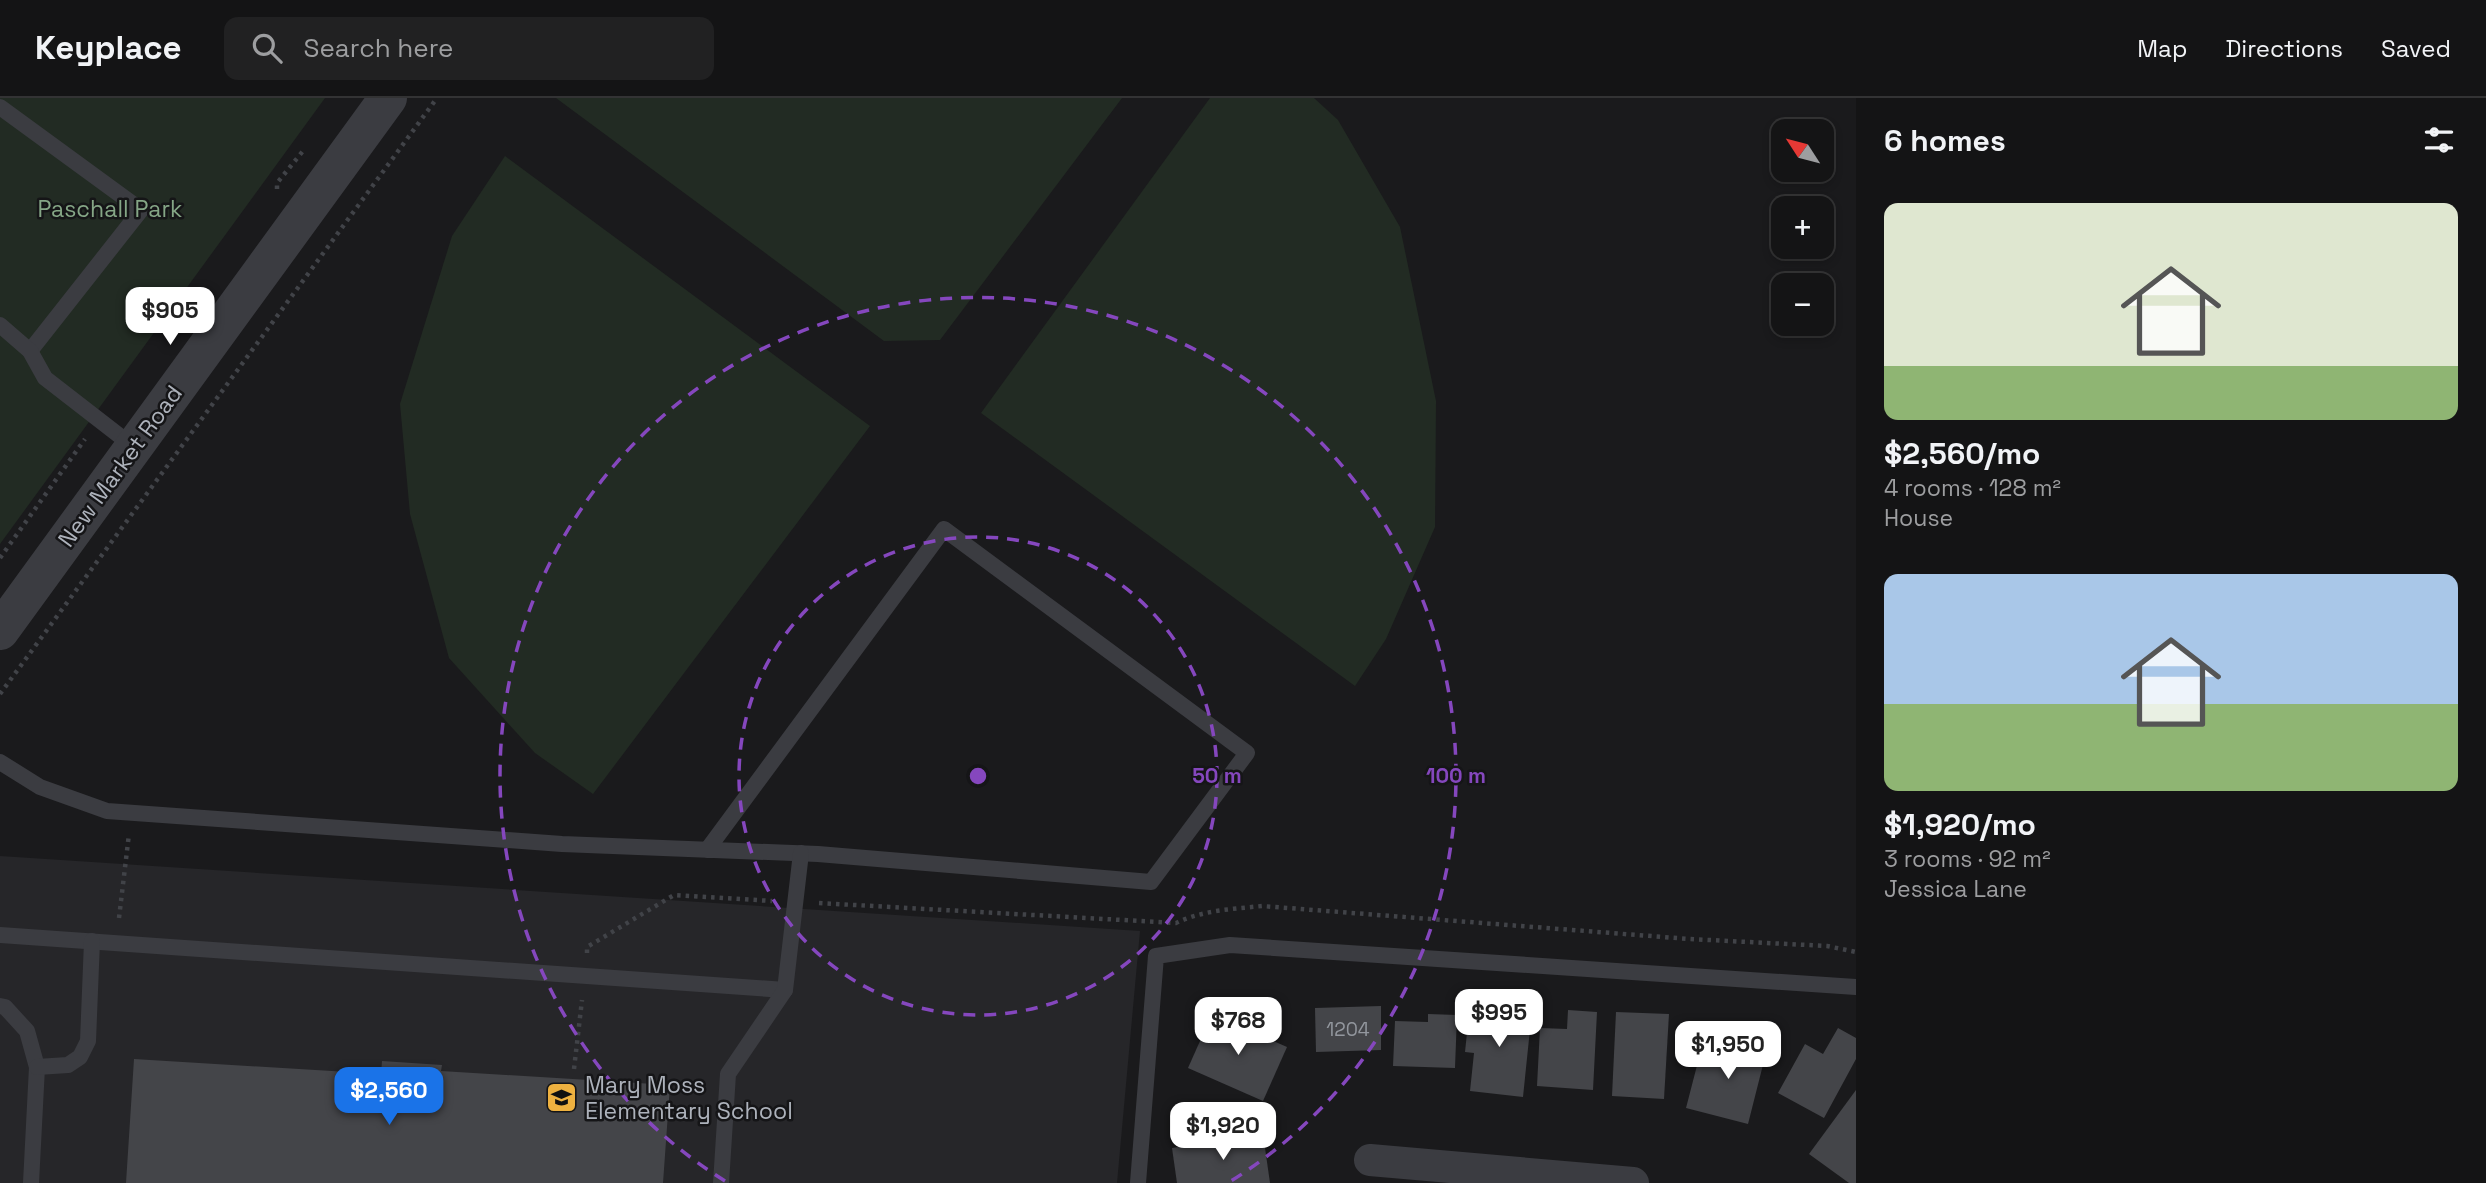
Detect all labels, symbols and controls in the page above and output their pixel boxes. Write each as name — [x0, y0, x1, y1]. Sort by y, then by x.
search box — [224, 17, 714, 80]
text: Keyplace — [35, 27, 182, 69]
icon: search — [248, 29, 286, 67]
text: Search here — [304, 31, 453, 65]
text: Map — [2137, 33, 2187, 64]
text: Directions — [2225, 33, 2343, 64]
text: Saved — [2381, 33, 2451, 64]
north arrow — [1771, 119, 1834, 182]
map controls — [1771, 119, 1834, 336]
text: 6 homes — [1884, 121, 2006, 160]
icon: filters — [2420, 121, 2458, 159]
park label: Paschall Park — [38, 194, 182, 224]
button: + — [1771, 196, 1834, 259]
icon: home — [2108, 248, 2234, 374]
button: − — [1771, 273, 1834, 336]
pin: $905 — [129, 288, 211, 347]
text: $905 — [142, 295, 198, 325]
street label: New Market Road — [51, 379, 189, 553]
text: $2,560/mo — [1884, 434, 2040, 473]
text: 4 rooms · 128 m² — [1884, 473, 2061, 503]
text: House — [1884, 503, 1953, 533]
icon: home — [2108, 619, 2234, 745]
text: 50 m — [1192, 762, 1242, 789]
text: 100 m — [1426, 762, 1486, 789]
centre of rings — [966, 764, 990, 788]
text: $1,920/mo — [1884, 805, 2036, 844]
text: 3 rooms · 92 m² — [1884, 844, 2051, 874]
text: Jessica Lane — [1884, 874, 2027, 904]
pin: $995 — [1458, 990, 1540, 1049]
text: $995 — [1471, 997, 1527, 1027]
pin: $768 — [1197, 998, 1279, 1057]
text: $768 — [1211, 1005, 1265, 1035]
house number: 1204 — [1326, 1017, 1370, 1042]
pin: $1,950 — [1671, 1021, 1785, 1081]
text: $1,950 — [1691, 1029, 1765, 1059]
pin: $2,560 — [332, 1068, 446, 1127]
place label: Mary Moss Elementary School — [585, 1070, 793, 1126]
text: $2,560 — [350, 1075, 428, 1105]
school or university icon: Mary Moss Elementary School — [545, 1081, 579, 1115]
pin: $1,920 — [1166, 1102, 1280, 1162]
text: $1,920 — [1186, 1110, 1260, 1140]

